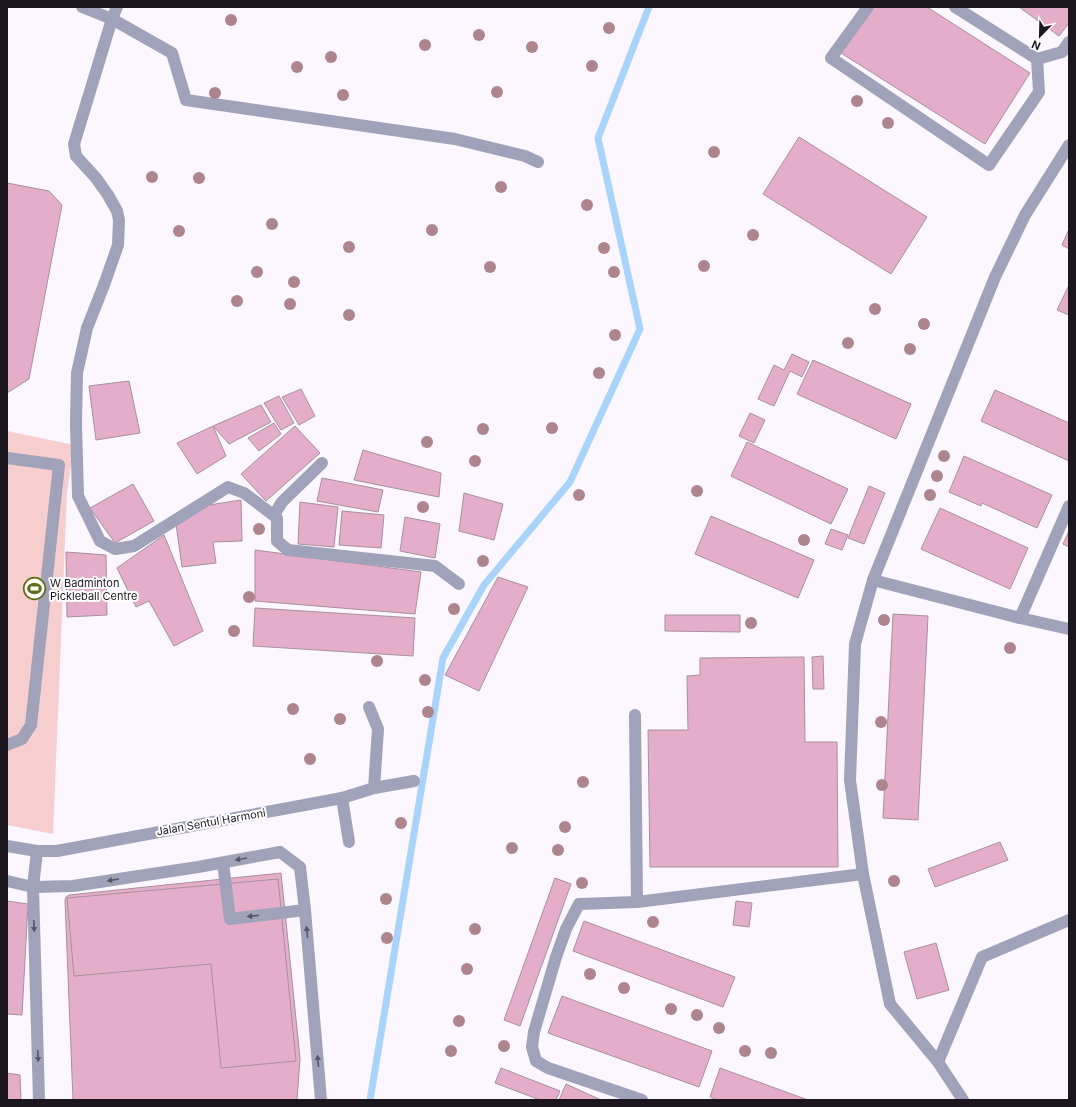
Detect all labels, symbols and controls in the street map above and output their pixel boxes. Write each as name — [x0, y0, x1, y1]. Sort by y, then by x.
north arrow — [1020, 16, 1060, 56]
text: N — [1029, 37, 1043, 53]
sports icon: W Badminton Pickleball Centre — [22, 576, 48, 602]
place label: W Badminton Pickleball Centre — [50, 576, 137, 603]
street label: Jalan Sentul Harmoni — [155, 805, 267, 839]
one-way arrow — [235, 857, 248, 863]
one-way arrow — [107, 877, 119, 883]
one-way arrow — [247, 913, 259, 920]
one-way arrow — [31, 920, 38, 932]
one-way arrow — [304, 926, 310, 938]
one-way arrow — [35, 1050, 41, 1063]
one-way arrow — [314, 1055, 321, 1067]

